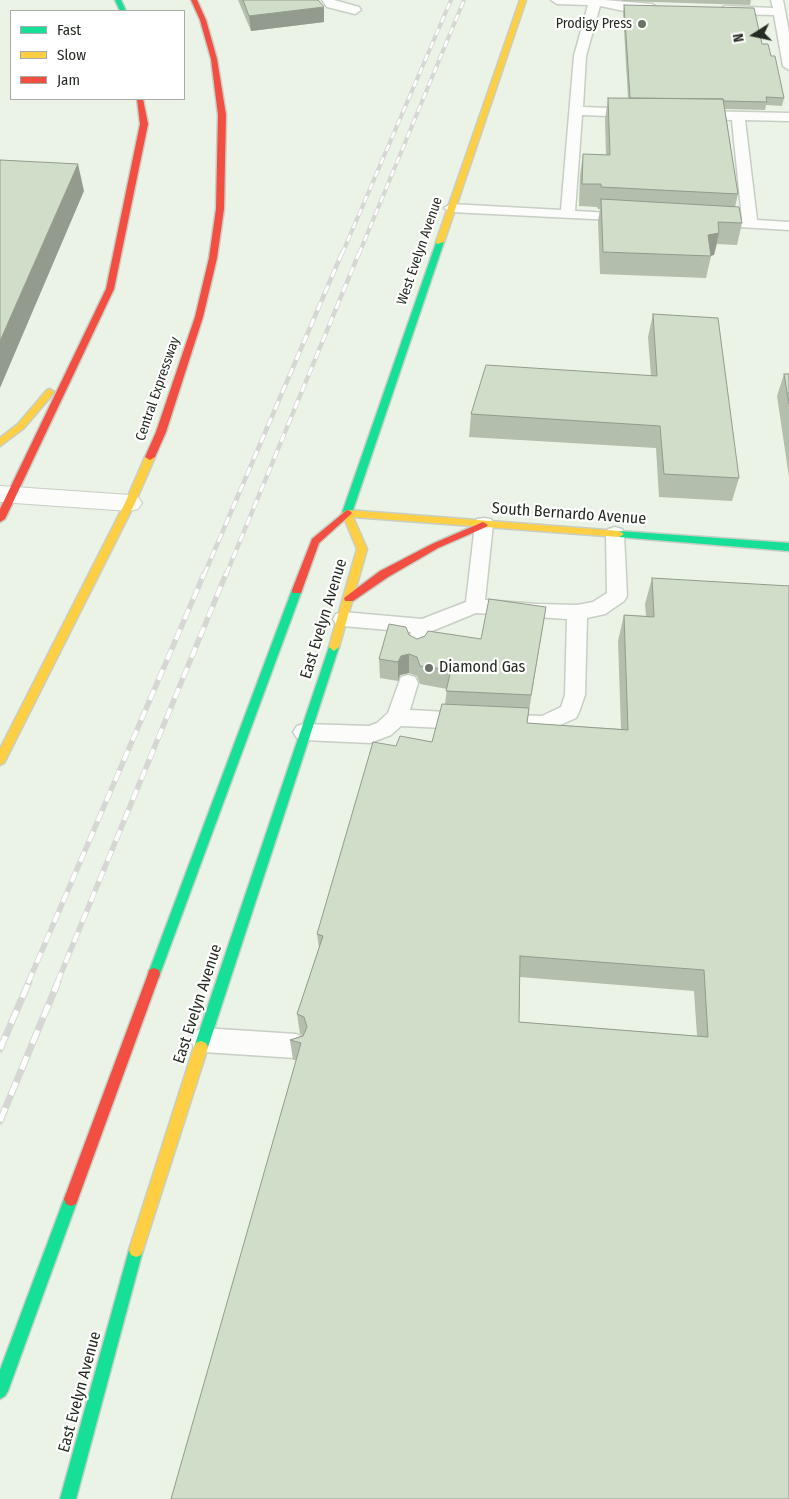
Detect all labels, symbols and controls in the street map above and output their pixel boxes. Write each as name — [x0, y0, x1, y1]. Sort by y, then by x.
legend — [10, 10, 185, 100]
north arrow — [729, 10, 779, 60]
place label: Prodigy Press — [556, 16, 632, 32]
marker: Prodigy Press — [636, 18, 648, 30]
text: Fast — [57, 21, 81, 39]
text: N — [730, 32, 748, 43]
text: Slow — [57, 46, 86, 64]
text: Jam — [57, 71, 80, 89]
street label: West Evelyn Avenue — [394, 195, 446, 307]
street label: Central Expressway — [132, 335, 184, 443]
street label: South Bernardo Avenue — [491, 499, 647, 529]
street label: East Evelyn Avenue — [297, 557, 351, 681]
place label: Diamond Gas — [439, 658, 525, 678]
marker: Diamond Gas — [423, 662, 435, 674]
street label: East Evelyn Avenue — [170, 942, 226, 1066]
street label: East Evelyn Avenue — [55, 1329, 105, 1455]

